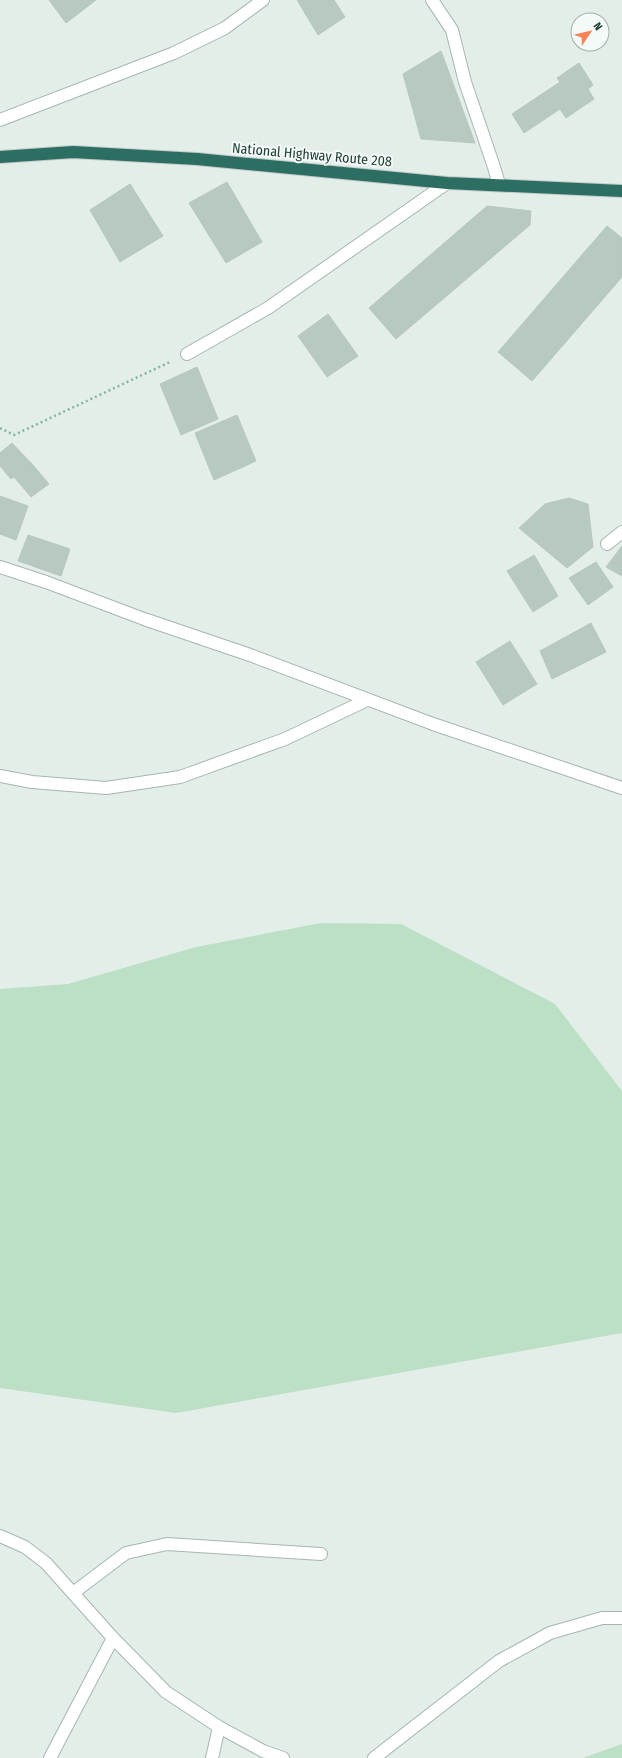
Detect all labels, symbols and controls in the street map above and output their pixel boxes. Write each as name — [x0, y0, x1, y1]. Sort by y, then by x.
north arrow — [570, 12, 610, 52]
text: N — [591, 20, 605, 33]
street label: National Highway Route 208 — [231, 140, 393, 170]

